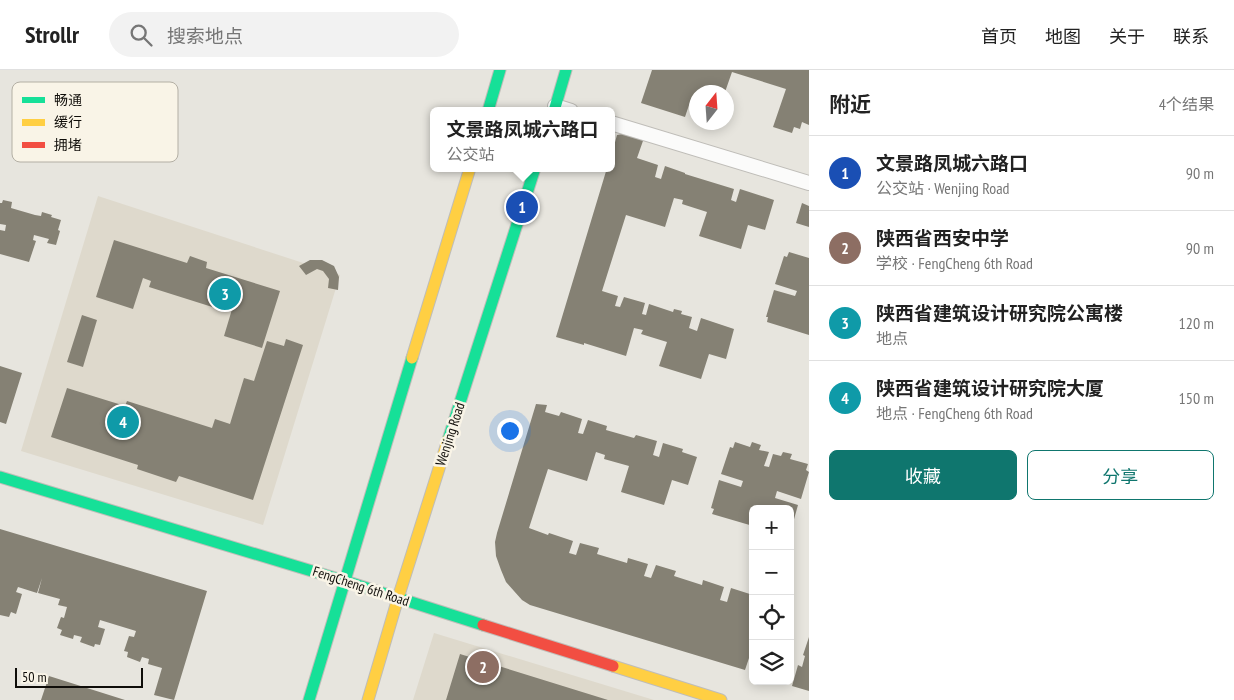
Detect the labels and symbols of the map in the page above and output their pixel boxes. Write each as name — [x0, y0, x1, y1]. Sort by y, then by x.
legend — [12, 82, 178, 162]
north arrow — [689, 85, 734, 130]
text: 畅通 — [54, 91, 82, 109]
text: 缓行 — [54, 113, 82, 131]
text: 拥堵 — [54, 136, 82, 154]
pin: 1 — [506, 188, 538, 226]
pin: 3 — [209, 275, 241, 313]
street label: Wenjing Road — [431, 400, 469, 468]
pin: 4 — [107, 403, 139, 441]
your location — [497, 418, 523, 444]
street label: FengCheng 6th Road — [310, 562, 412, 610]
pin: 2 — [467, 648, 499, 686]
scale bar — [15, 665, 142, 688]

